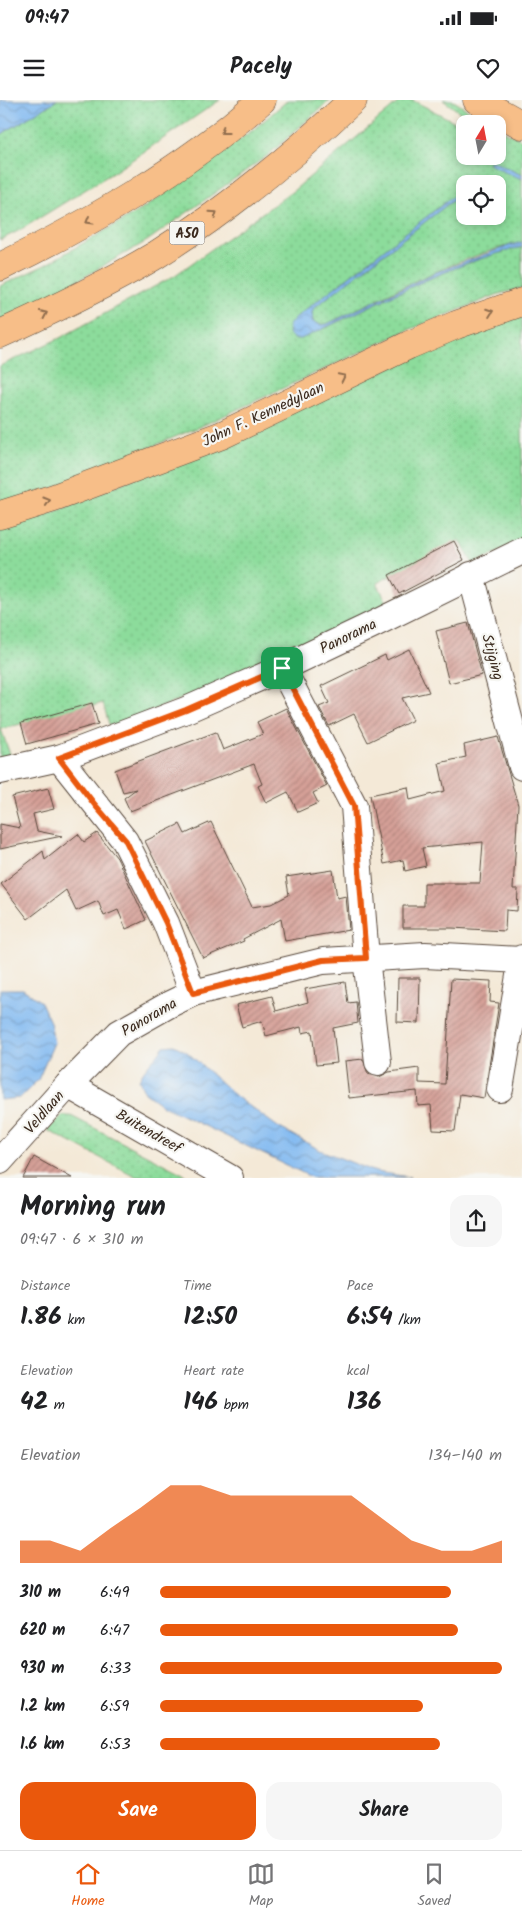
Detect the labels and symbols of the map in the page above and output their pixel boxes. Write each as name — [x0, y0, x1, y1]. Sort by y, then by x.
north arrow — [456, 115, 506, 165]
one-way arrow — [221, 125, 230, 133]
one-way arrow — [208, 211, 218, 220]
one-way arrow — [85, 214, 94, 224]
road number: A50 — [170, 222, 204, 244]
one-way arrow — [485, 308, 494, 318]
one-way arrow — [39, 310, 48, 320]
one-way arrow — [336, 374, 345, 384]
street label: John F. Kennedylaan — [199, 376, 328, 454]
one-way arrow — [42, 496, 50, 506]
street label: Panorama — [316, 613, 381, 661]
street label: Stijging — [474, 631, 510, 683]
pin — [261, 647, 303, 689]
street label: Panorama — [117, 992, 182, 1043]
street label: Veldlaan — [19, 1085, 71, 1140]
street label: Buitendreef — [111, 1103, 187, 1161]

